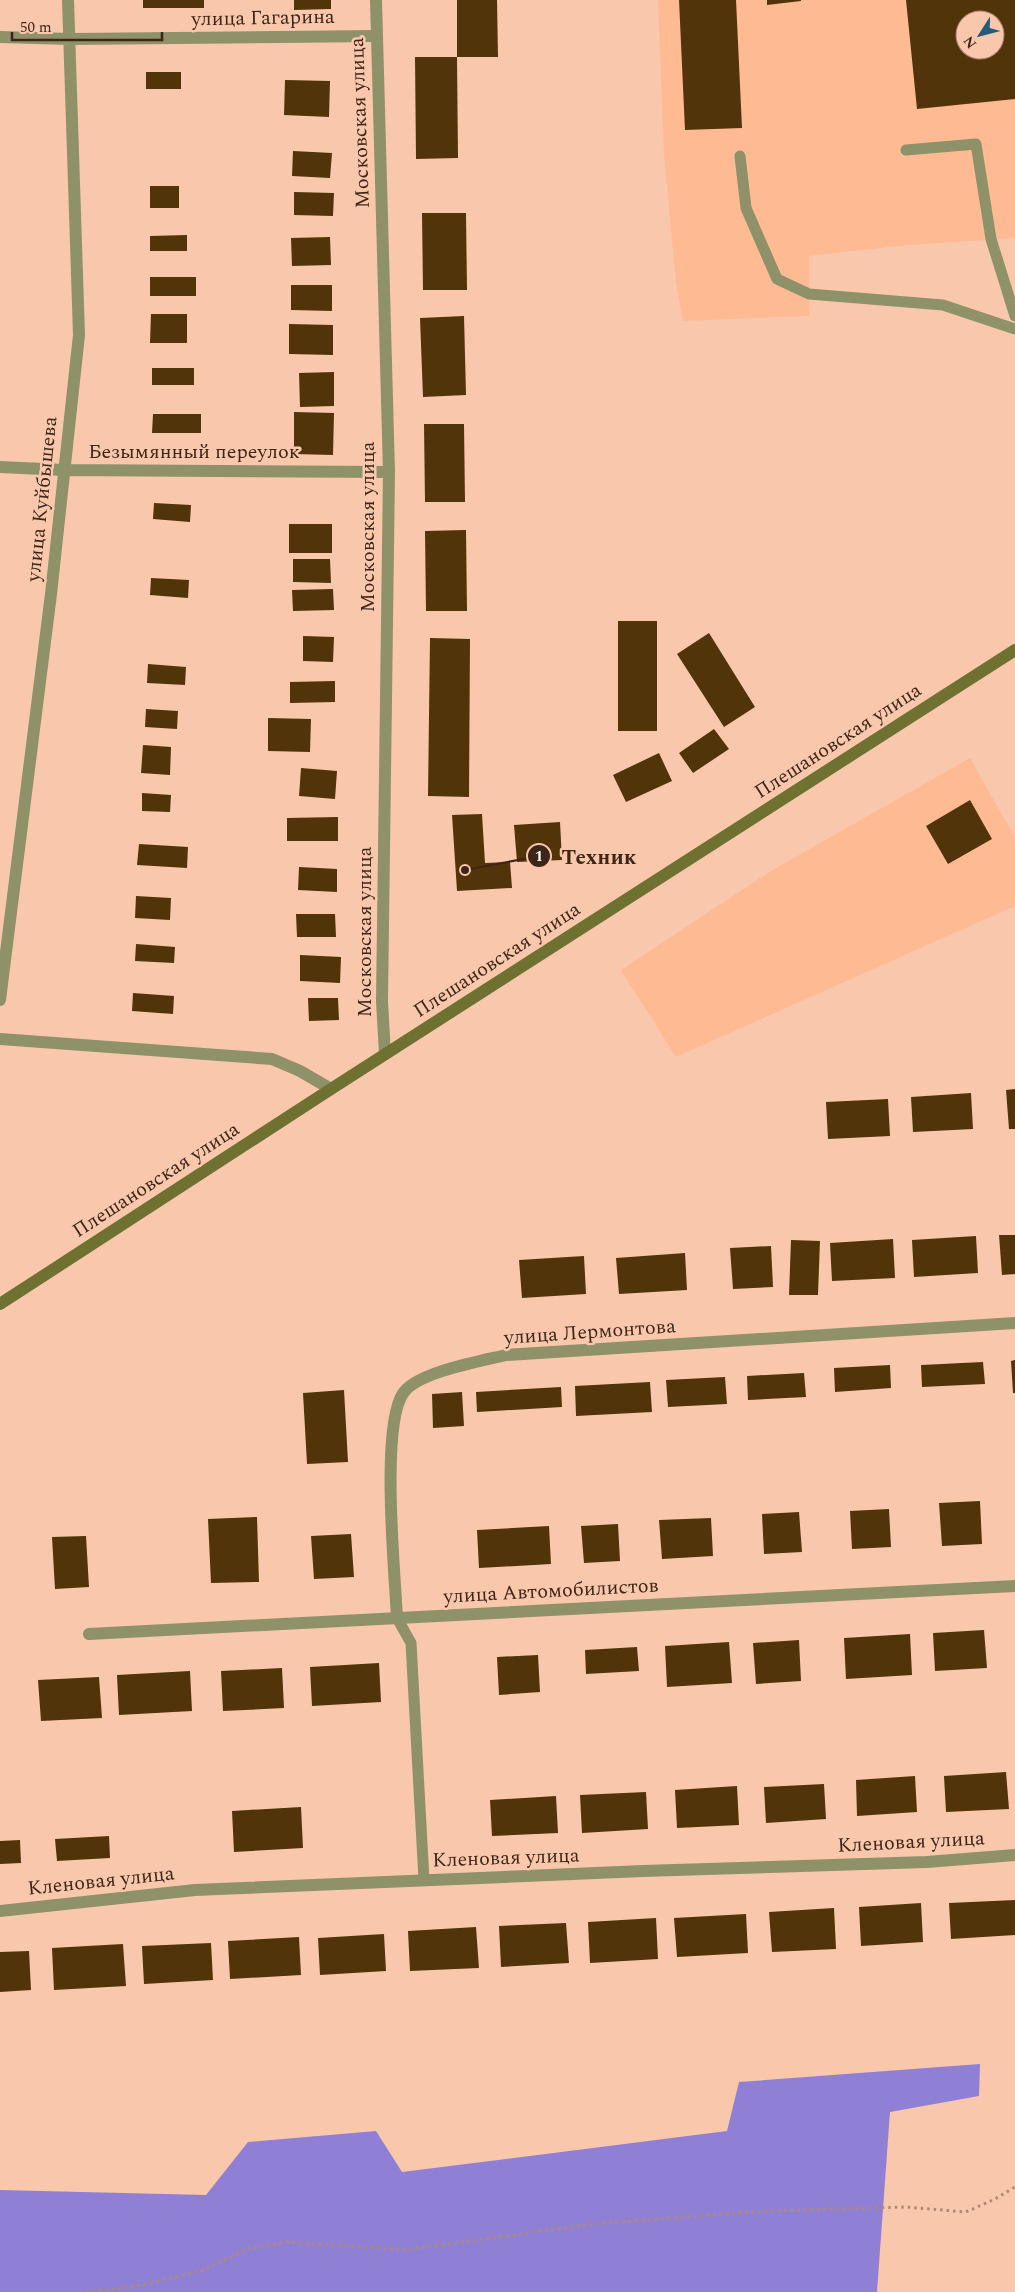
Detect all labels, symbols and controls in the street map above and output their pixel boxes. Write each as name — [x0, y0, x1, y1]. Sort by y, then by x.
street label: улица Гагарина — [190, 2, 335, 34]
scale bar — [12, 10, 162, 42]
north arrow — [955, 10, 1005, 60]
text: 50 m — [20, 16, 52, 39]
text: N — [958, 32, 982, 53]
street label: Московская улица — [342, 37, 378, 209]
street label: улица Куйбышева — [18, 415, 66, 584]
street label: Безымянный переулок — [88, 437, 300, 467]
street label: Московская улица — [353, 441, 383, 613]
street label: Плешановская улица — [748, 675, 928, 806]
callout: Техник — [526, 838, 646, 874]
text: Техник — [561, 842, 637, 874]
text: 1 — [535, 845, 543, 868]
street label: Московская улица — [350, 846, 380, 1018]
street label: Плешановская улица — [407, 894, 587, 1025]
street label: Плешановская улица — [66, 1114, 246, 1245]
street label: улица Лермонтова — [502, 1311, 677, 1353]
street label: улица Автомобилистов — [442, 1570, 659, 1612]
street label: Кленовая улица — [837, 1823, 986, 1861]
street label: Кленовая улица — [432, 1840, 580, 1876]
street label: Кленовая улица — [26, 1858, 176, 1904]

